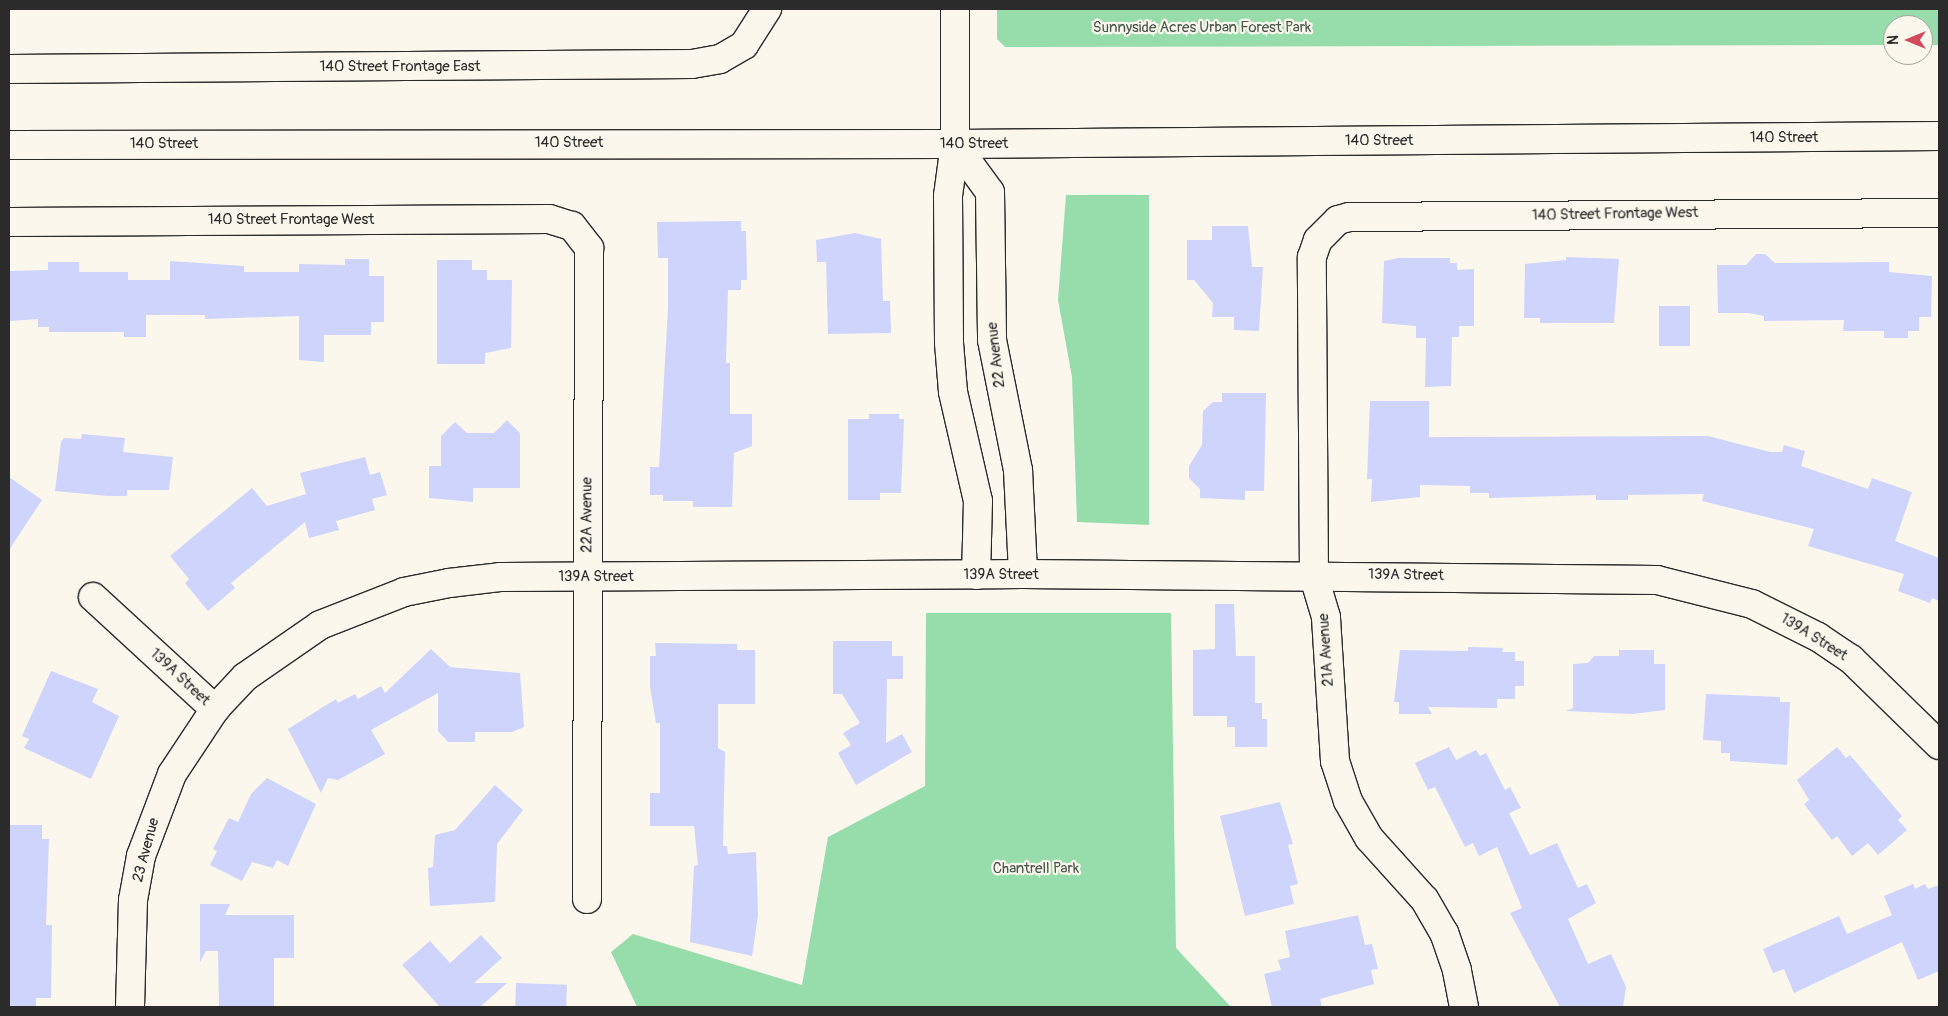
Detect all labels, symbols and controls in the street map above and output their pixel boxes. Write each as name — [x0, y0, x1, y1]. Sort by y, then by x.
north arrow — [1883, 15, 1933, 65]
park label: Sunnyside Acres Urban Forest Park — [1093, 19, 1311, 37]
text: N — [1885, 35, 1902, 45]
street label: 140 Street Frontage East — [319, 58, 481, 76]
street label: 140 Street — [1750, 129, 1818, 147]
street label: 140 Street — [1345, 132, 1413, 150]
street label: 140 Street — [535, 134, 603, 152]
street label: 140 Street — [130, 135, 198, 153]
street label: 140 Street — [940, 135, 1008, 153]
street label: 140 Street Frontage West — [1532, 204, 1698, 224]
street label: 140 Street Frontage West — [208, 211, 374, 229]
street label: 22 Avenue — [983, 321, 1009, 389]
street label: 22A Avenue — [578, 477, 596, 553]
street label: 139A Street — [1368, 565, 1444, 585]
street label: 139A Street — [963, 566, 1039, 584]
street label: 139A Street — [558, 568, 634, 586]
street label: 139A Street — [1777, 609, 1851, 665]
street label: 21A Avenue — [1314, 613, 1338, 687]
street label: 139A Street — [146, 645, 214, 709]
street label: 23 Avenue — [129, 816, 163, 884]
park label: Chantrell Park — [993, 860, 1079, 878]

